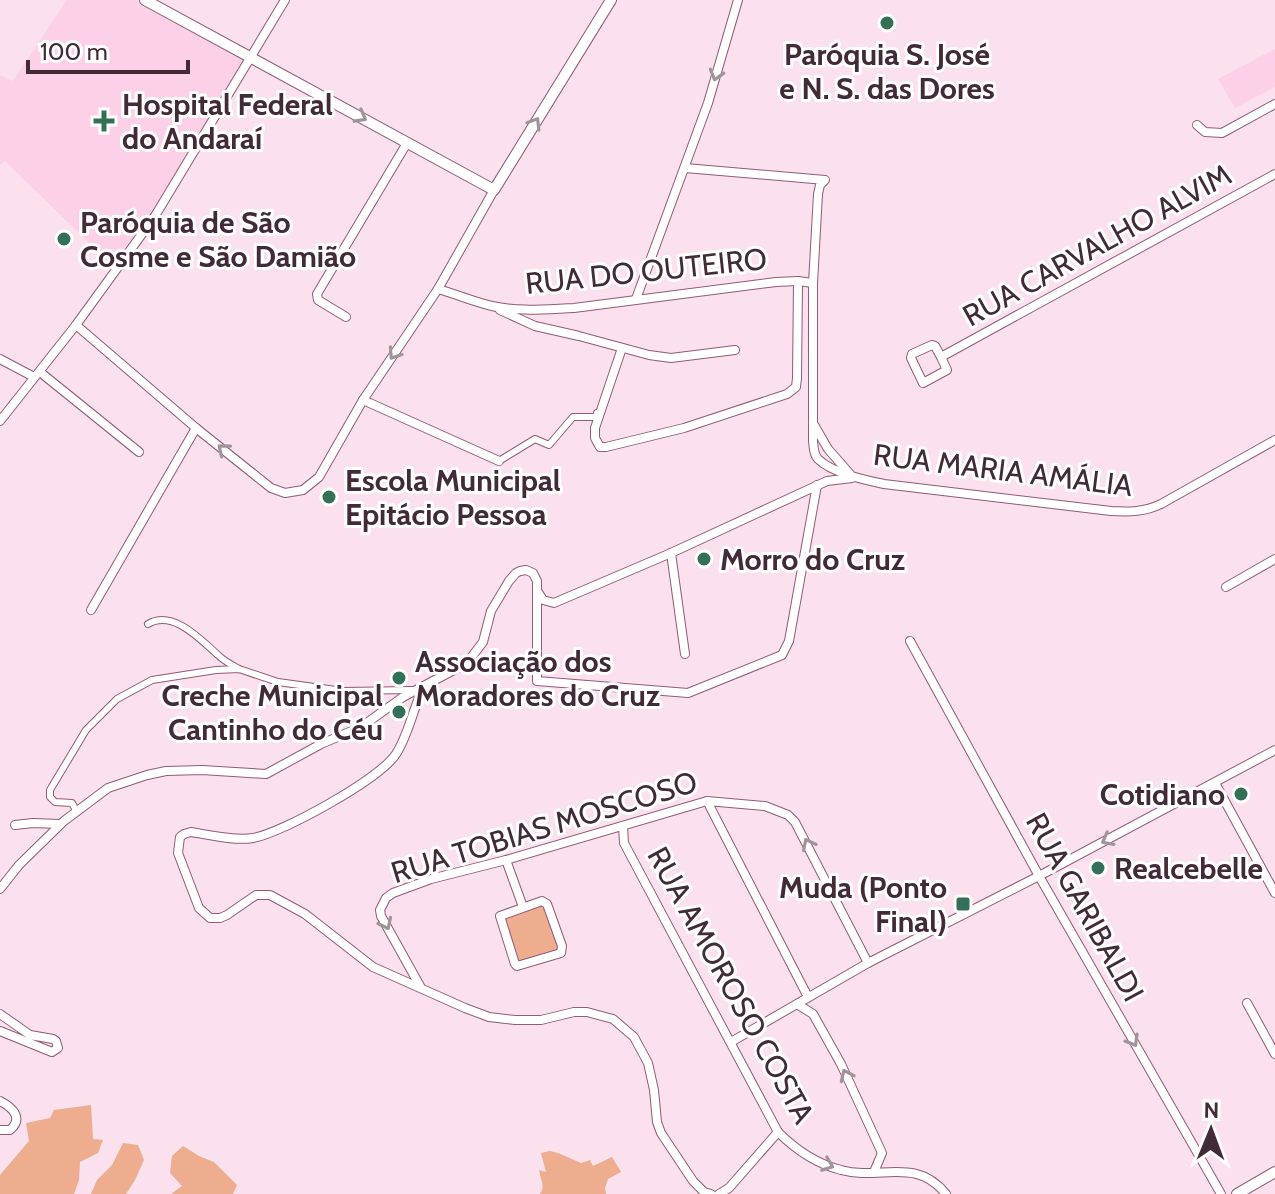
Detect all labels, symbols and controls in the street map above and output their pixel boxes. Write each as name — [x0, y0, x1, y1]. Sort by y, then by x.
marker: Paróquia S. José e N. S. das Dores — [878, 14, 896, 32]
scale bar — [28, 24, 188, 74]
place label: Paróquia S. José e N. S. das Dores — [779, 36, 995, 107]
text: 100 m — [40, 37, 108, 66]
one-way arrow — [709, 68, 725, 81]
place label: Hospital Federal do Andaraí — [122, 86, 333, 157]
one-way arrow — [353, 108, 367, 123]
marker: Hospital Federal do Andaraí — [93, 110, 115, 132]
one-way arrow — [525, 117, 540, 132]
street label: RUA CARVALHO ALVIM — [956, 156, 1238, 334]
place label: Paróquia de São Cosme e São Damião — [80, 204, 356, 275]
marker: Paróquia de São Cosme e São Damião — [55, 230, 73, 248]
street label: RUA DO OUTEIRO — [523, 240, 769, 302]
one-way arrow — [389, 345, 404, 359]
street label: RUA MARIA AMÁLIA — [871, 436, 1135, 504]
one-way arrow — [218, 444, 232, 459]
place label: Escola Municipal Epitácio Pessoa — [345, 462, 561, 533]
marker: Escola Municipal Epitácio Pessoa — [320, 488, 338, 506]
place label: Morro do Cruz — [720, 541, 905, 578]
marker: Morro do Cruz — [695, 550, 713, 568]
place label: Associação dos Moradores do Cruz — [415, 643, 660, 714]
marker: Associação dos Moradores do Cruz — [390, 669, 408, 687]
place label: Creche Municipal Cantinho do Céu — [161, 677, 383, 748]
marker: Creche Municipal Cantinho do Céu — [390, 703, 408, 721]
street label: RUA TOBIAS MOSCOSO — [387, 763, 701, 891]
place label: Cotidiano — [1100, 776, 1225, 813]
marker: Cotidiano — [1232, 785, 1250, 803]
street label: RUA GARIBALDI — [1018, 806, 1152, 1008]
one-way arrow — [1101, 830, 1116, 845]
one-way arrow — [802, 837, 817, 852]
street label: RUA AMOROSO COSTA — [640, 840, 823, 1130]
place label: Realcebelle — [1114, 850, 1263, 887]
marker: Realcebelle — [1089, 859, 1107, 877]
place label: Muda (Ponto Final) — [779, 869, 947, 940]
marker: Muda (Ponto Final) — [954, 895, 972, 913]
one-way arrow — [376, 916, 392, 931]
one-way arrow — [1123, 1032, 1139, 1047]
one-way arrow — [840, 1069, 856, 1083]
north arrow — [1171, 1090, 1251, 1170]
text: N — [1203, 1097, 1219, 1124]
one-way arrow — [820, 1155, 834, 1172]

